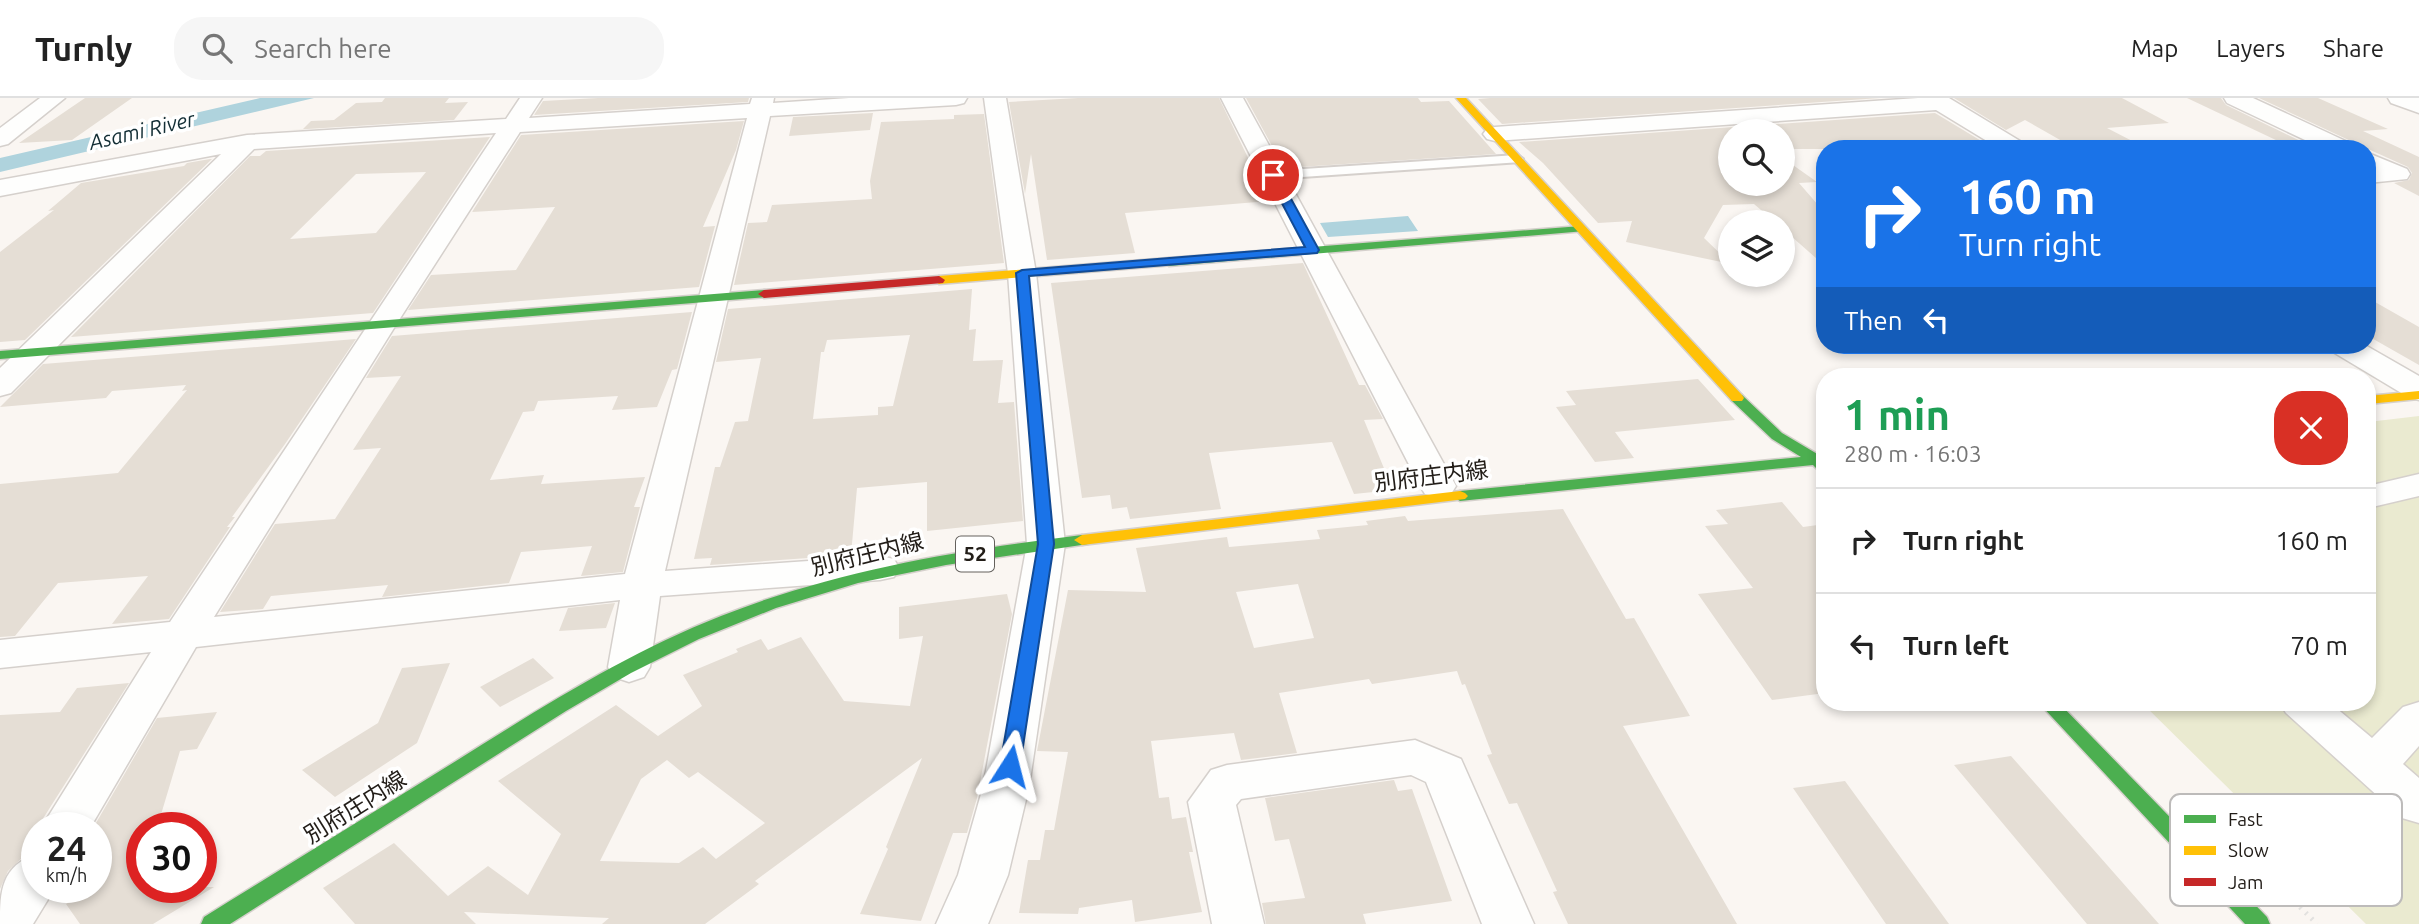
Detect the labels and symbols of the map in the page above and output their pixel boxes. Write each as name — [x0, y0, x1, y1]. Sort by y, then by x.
water label: Asami River — [86, 106, 198, 154]
pin — [1243, 145, 1303, 205]
street label: 別府庄内線 — [1372, 456, 1490, 495]
street label: 別府庄内線 — [808, 527, 926, 580]
road number: 52 — [956, 536, 994, 572]
position arrow — [973, 729, 1047, 803]
street label: 別府庄内線 — [299, 766, 410, 848]
legend — [2170, 794, 2402, 906]
text: Fast — [2228, 808, 2263, 830]
speed limit sign: 30 — [126, 812, 217, 903]
text: Slow — [2228, 839, 2269, 861]
text: Jam — [2228, 871, 2264, 893]

